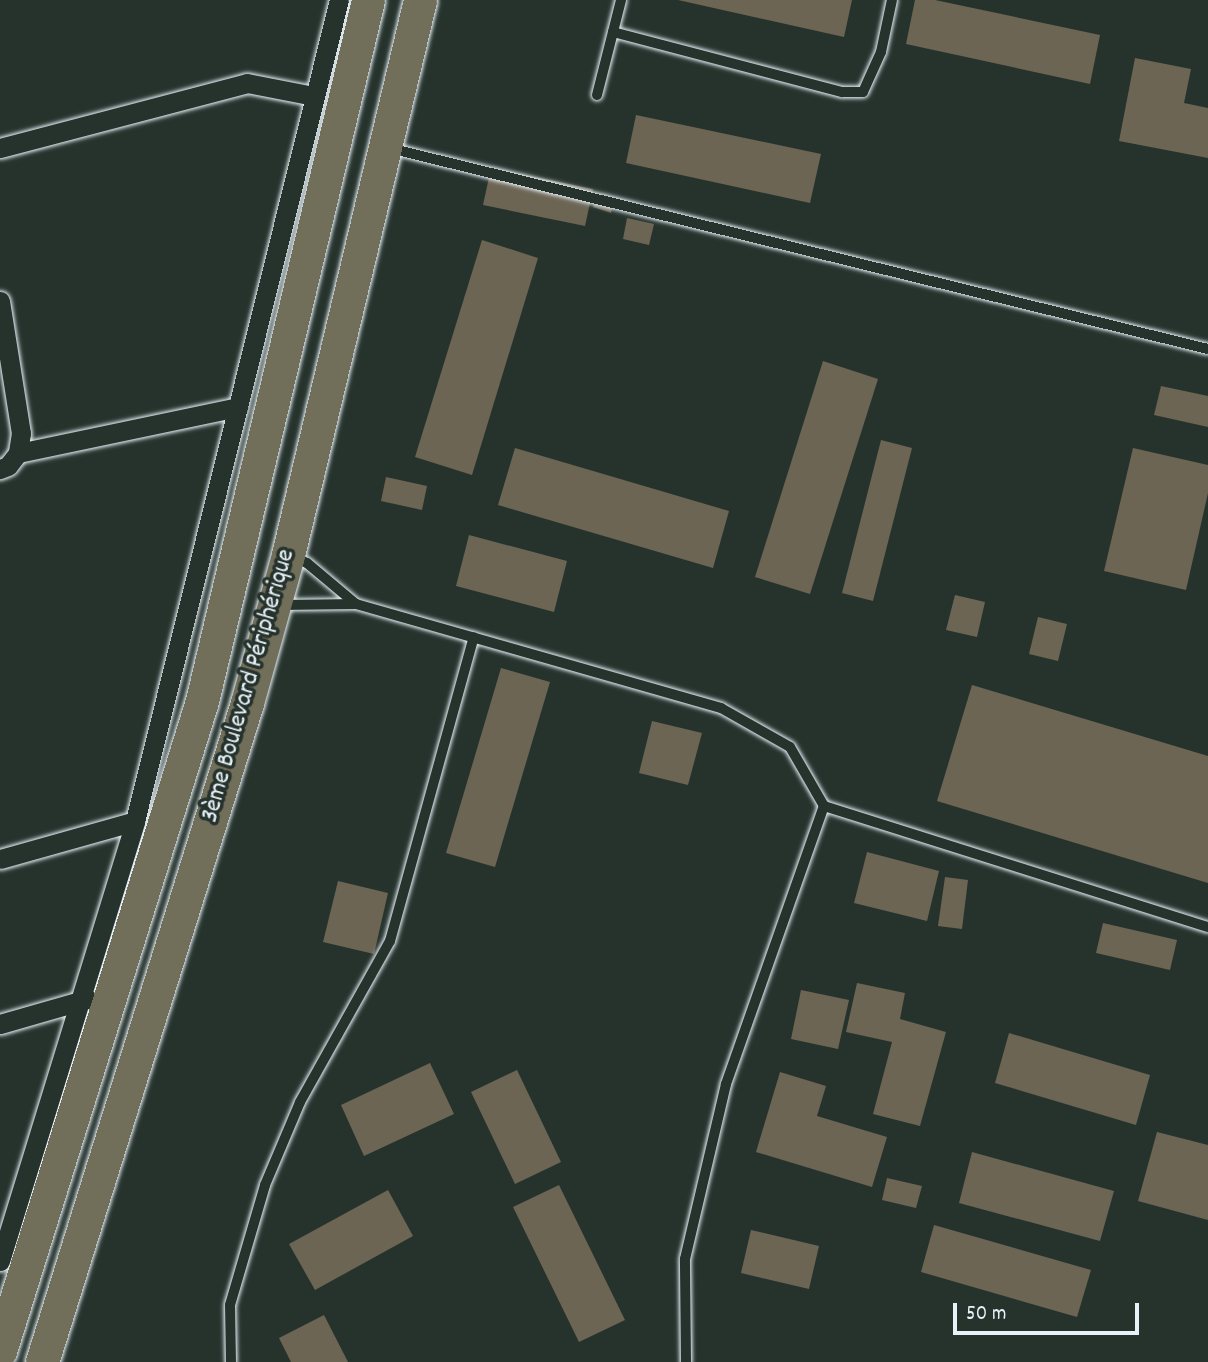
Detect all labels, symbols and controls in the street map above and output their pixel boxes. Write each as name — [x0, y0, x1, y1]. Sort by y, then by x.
street label: 3ème Boulevard Périphérique — [195, 546, 303, 826]
scale bar — [956, 1288, 1142, 1332]
text: 50 m — [966, 1300, 1006, 1330]

